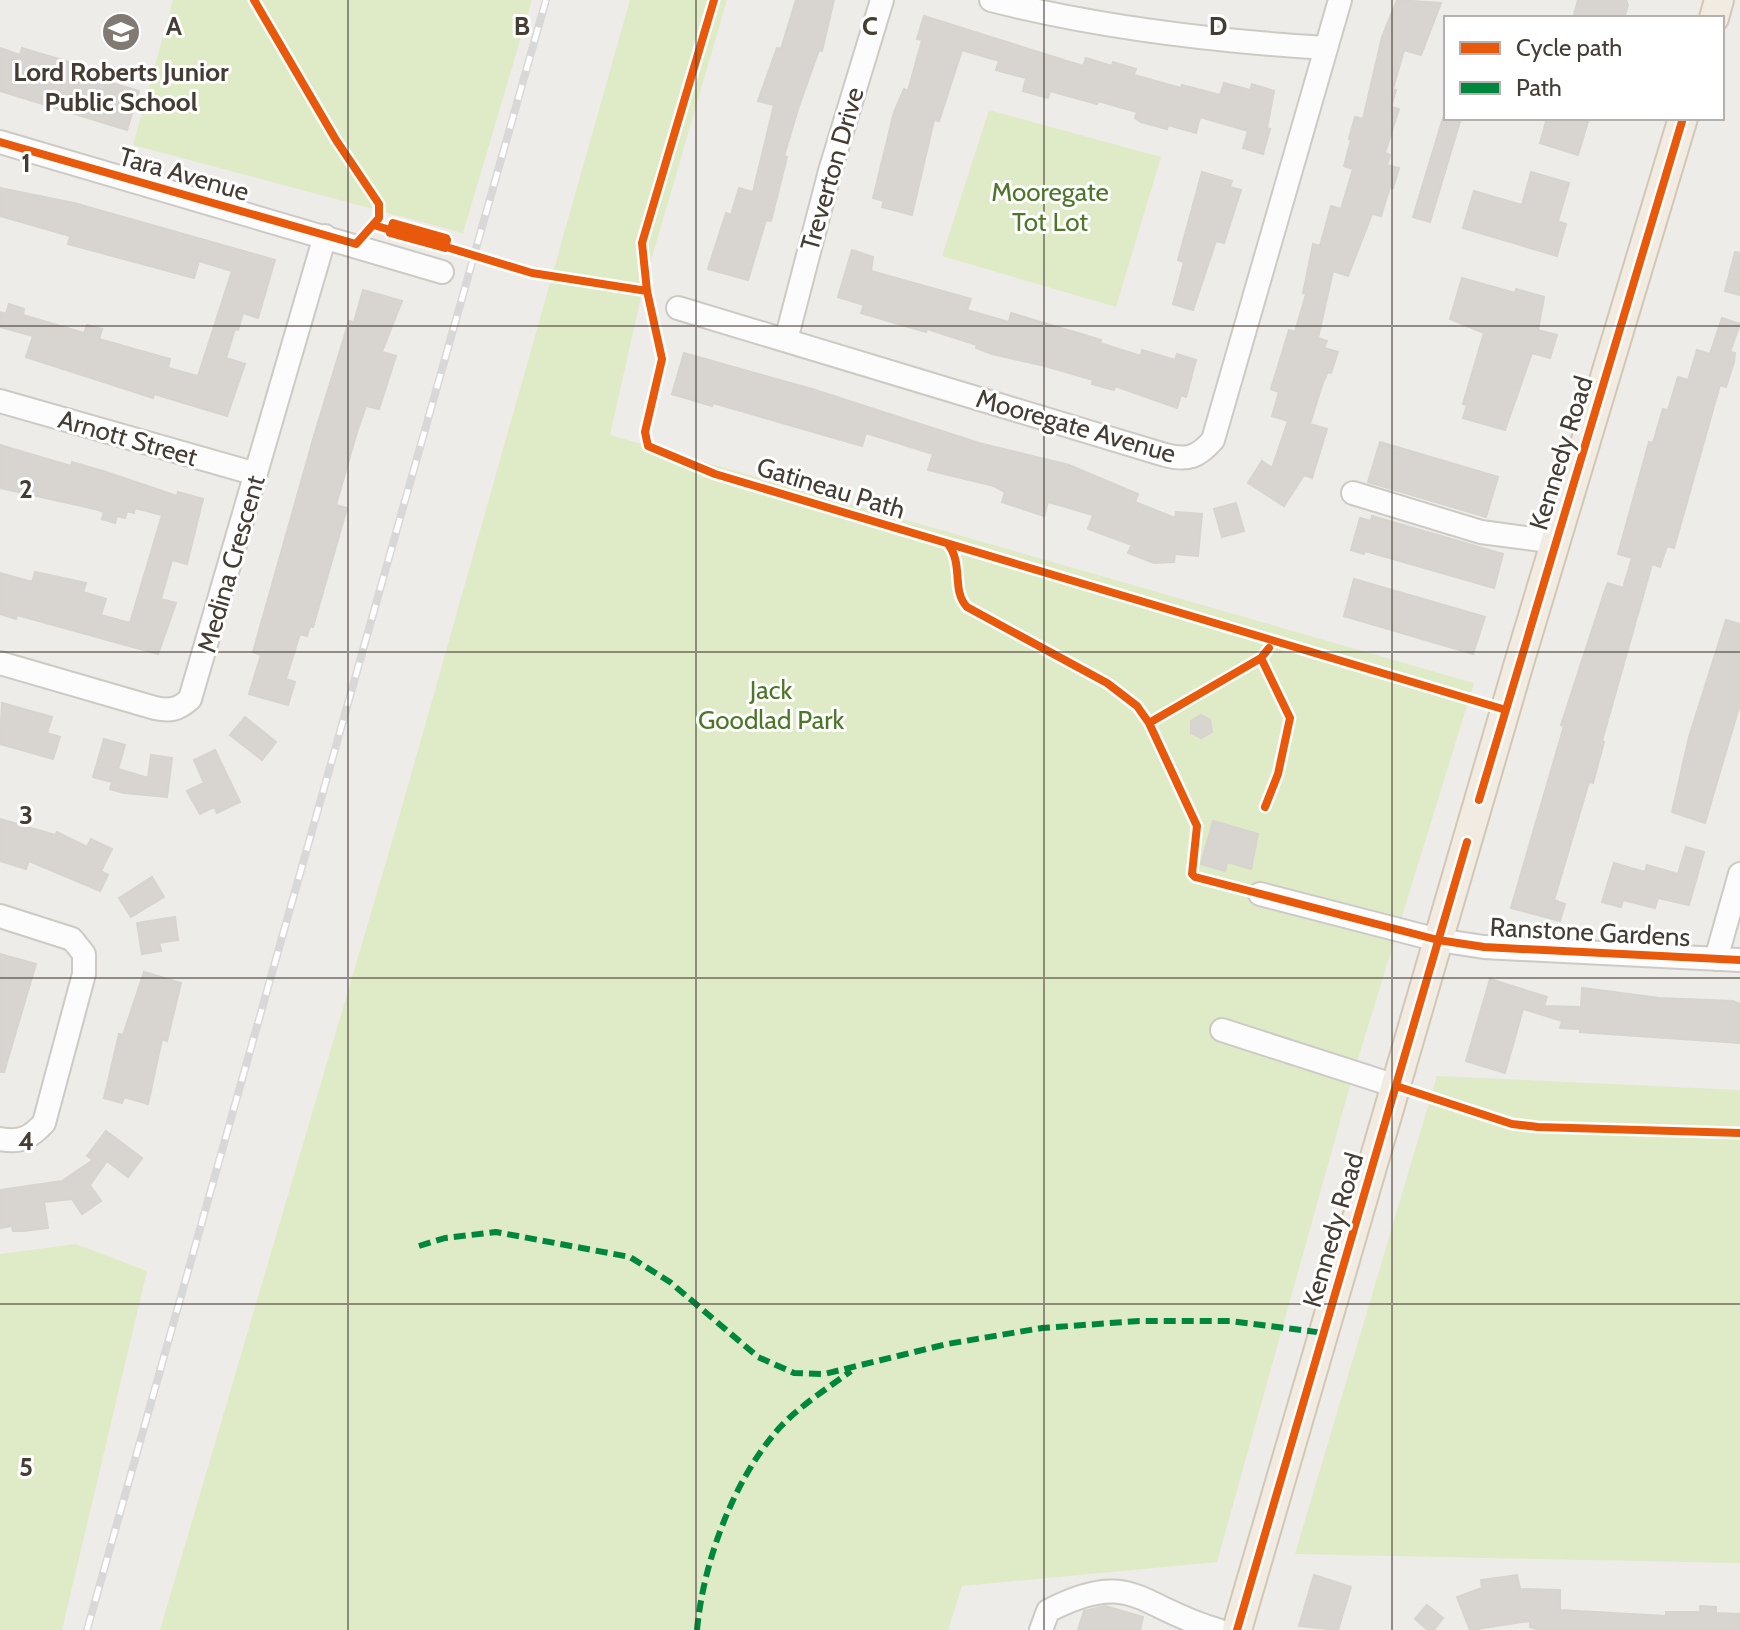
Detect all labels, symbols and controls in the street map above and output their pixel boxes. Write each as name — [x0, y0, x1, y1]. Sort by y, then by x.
text: A — [166, 10, 183, 42]
text: B — [514, 10, 530, 42]
text: C — [862, 10, 878, 42]
text: D — [1209, 10, 1227, 42]
school or university icon: Lord Roberts Junior Public School — [100, 11, 142, 53]
legend — [1444, 16, 1724, 120]
text: Cycle path — [1516, 33, 1622, 62]
place label: Lord Roberts Junior Public School — [13, 56, 229, 118]
text: Path — [1516, 73, 1562, 102]
street label: Treverton Drive — [793, 84, 871, 254]
street label: Tara Avenue — [115, 140, 253, 208]
text: 1 — [21, 147, 31, 179]
park label: Mooregate Tot Lot — [991, 176, 1109, 238]
street label: Kennedy Road — [1522, 372, 1600, 534]
street label: Mooregate Avenue — [973, 382, 1179, 470]
street label: Arnott Street — [55, 403, 201, 473]
street label: Gatineau Path — [753, 450, 909, 526]
street label: Medina Crescent — [190, 472, 272, 656]
text: 2 — [19, 473, 33, 505]
park label: Jack Goodlad Park — [698, 674, 844, 736]
text: 3 — [19, 799, 33, 831]
street label: Ranstone Gardens — [1489, 911, 1691, 953]
text: 4 — [18, 1125, 34, 1157]
street label: Kennedy Road — [1296, 1149, 1370, 1311]
text: 5 — [19, 1451, 33, 1483]

